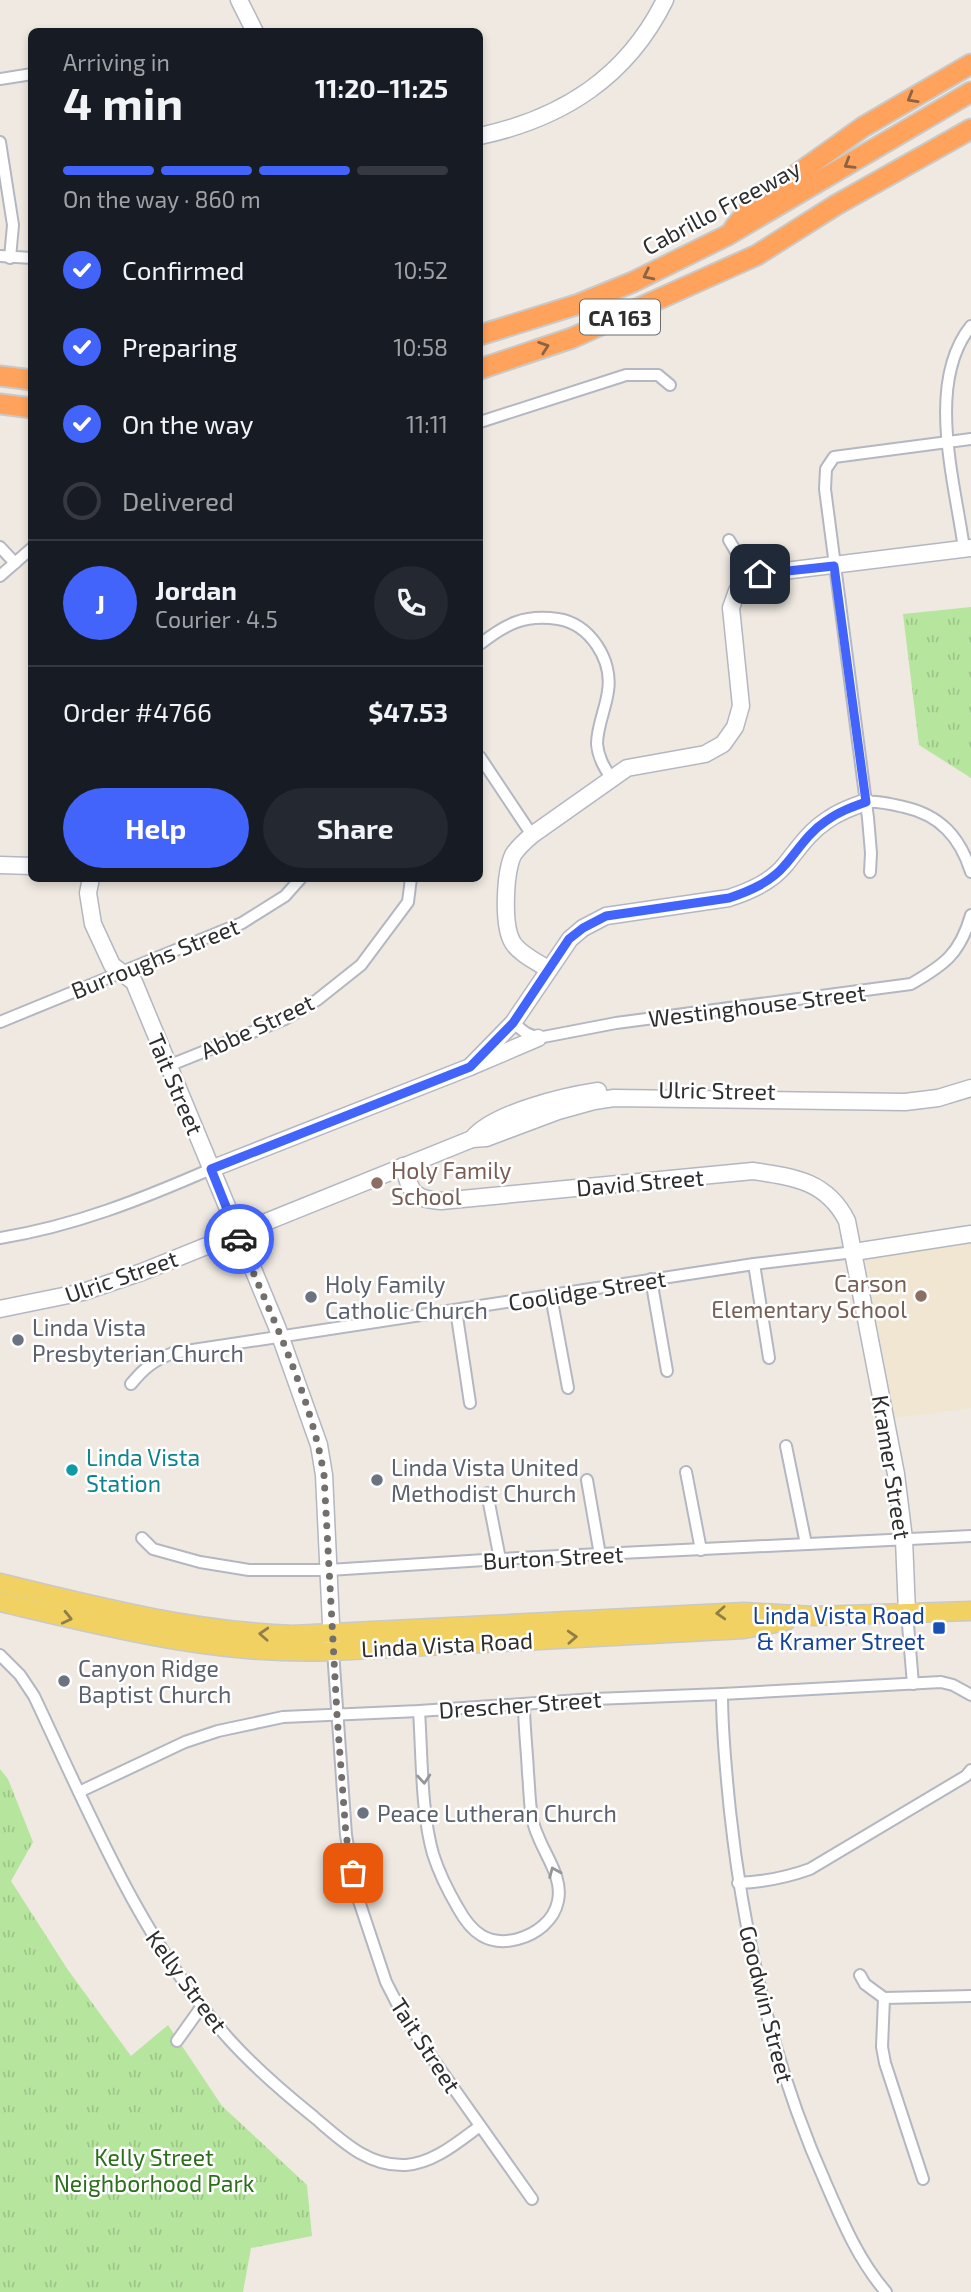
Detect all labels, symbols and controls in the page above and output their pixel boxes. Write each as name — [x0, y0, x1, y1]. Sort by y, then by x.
text: Arriving in — [63, 48, 170, 76]
text: 11:20–11:25 — [315, 72, 448, 103]
text: 4 min — [63, 74, 183, 129]
one-way arrow — [907, 90, 919, 103]
street label: Cabrillo Freeway — [637, 154, 805, 260]
one-way arrow — [843, 156, 856, 169]
text: On the way · 860 m — [63, 185, 261, 213]
icon: check — [63, 251, 101, 289]
text: Confirmed — [122, 254, 245, 285]
text: 10:52 — [394, 256, 448, 284]
one-way arrow — [642, 266, 655, 280]
road number: CA 163 — [580, 300, 660, 334]
icon: check — [63, 328, 101, 366]
text: Preparing — [122, 331, 237, 362]
text: 10:58 — [393, 333, 448, 361]
one-way arrow — [538, 341, 550, 356]
icon: check — [63, 405, 101, 443]
text: On the way — [122, 408, 253, 439]
text: 11:11 — [406, 410, 448, 438]
text: Delivered — [122, 485, 234, 516]
pin — [730, 544, 790, 604]
icon: home — [741, 555, 779, 593]
button: phone — [374, 566, 448, 640]
text: Jordan — [155, 574, 237, 605]
text: J — [95, 588, 105, 619]
text: Courier · 4.5 — [155, 605, 278, 633]
text: Order #4766 — [63, 696, 212, 727]
text: $47.53 — [368, 696, 448, 727]
button: Help — [63, 788, 249, 868]
button: Share — [263, 788, 448, 868]
street label: Burroughs Street — [67, 911, 243, 1004]
street label: Westinghouse Street — [647, 978, 867, 1032]
street label: Abbe Street — [196, 987, 318, 1064]
street label: Tait Street — [142, 1029, 210, 1139]
street label: Ulric Street — [658, 1075, 776, 1105]
place label: Holy Family School — [391, 1156, 511, 1210]
street label: David Street — [575, 1162, 705, 1202]
marker: Holy Family School — [369, 1175, 385, 1191]
courier — [204, 1204, 274, 1274]
icon: car — [220, 1220, 258, 1258]
street label: Ulric Street — [61, 1244, 181, 1308]
street label: Coolidge Street — [506, 1264, 668, 1316]
place label: Carson Elementary School — [711, 1269, 907, 1323]
place label: Holy Family Catholic Church — [325, 1270, 488, 1324]
marker: Carson Elementary School — [913, 1288, 929, 1304]
marker: Holy Family Catholic Church — [303, 1289, 319, 1305]
place label: Linda Vista Presbyterian Church — [32, 1313, 244, 1367]
marker: Linda Vista Presbyterian Church — [10, 1332, 26, 1348]
street label: Kramer Street — [867, 1393, 917, 1541]
place label: Linda Vista Station — [86, 1443, 200, 1497]
place label: Linda Vista United Methodist Church — [391, 1453, 579, 1507]
marker: Linda Vista Station — [64, 1462, 80, 1478]
marker: Linda Vista United Methodist Church — [369, 1472, 385, 1488]
street label: Burton Street — [482, 1539, 624, 1575]
place label: Linda Vista Road & Kramer Street — [753, 1601, 925, 1655]
one-way arrow — [715, 1606, 726, 1621]
one-way arrow — [60, 1609, 72, 1624]
marker: Linda Vista Road & Kramer Street — [931, 1620, 947, 1636]
one-way arrow — [258, 1626, 269, 1641]
street label: Linda Vista Road — [360, 1626, 534, 1662]
one-way arrow — [567, 1630, 578, 1645]
place label: Canyon Ridge Baptist Church — [78, 1654, 231, 1708]
marker: Canyon Ridge Baptist Church — [56, 1673, 72, 1689]
street label: Drescher Street — [438, 1684, 603, 1724]
one-way arrow — [416, 1774, 431, 1785]
place label: Peace Lutheran Church — [377, 1799, 617, 1827]
marker: Peace Lutheran Church — [355, 1805, 371, 1821]
pin — [323, 1843, 383, 1903]
icon: bag — [334, 1854, 372, 1892]
one-way arrow — [548, 1867, 562, 1879]
street label: Goodwin Street — [734, 1923, 800, 2086]
street label: Kelly Street — [141, 1924, 234, 2038]
street label: Tait Street — [385, 1992, 467, 2098]
park label: Kelly Street Neighborhood Park — [54, 2143, 255, 2197]

